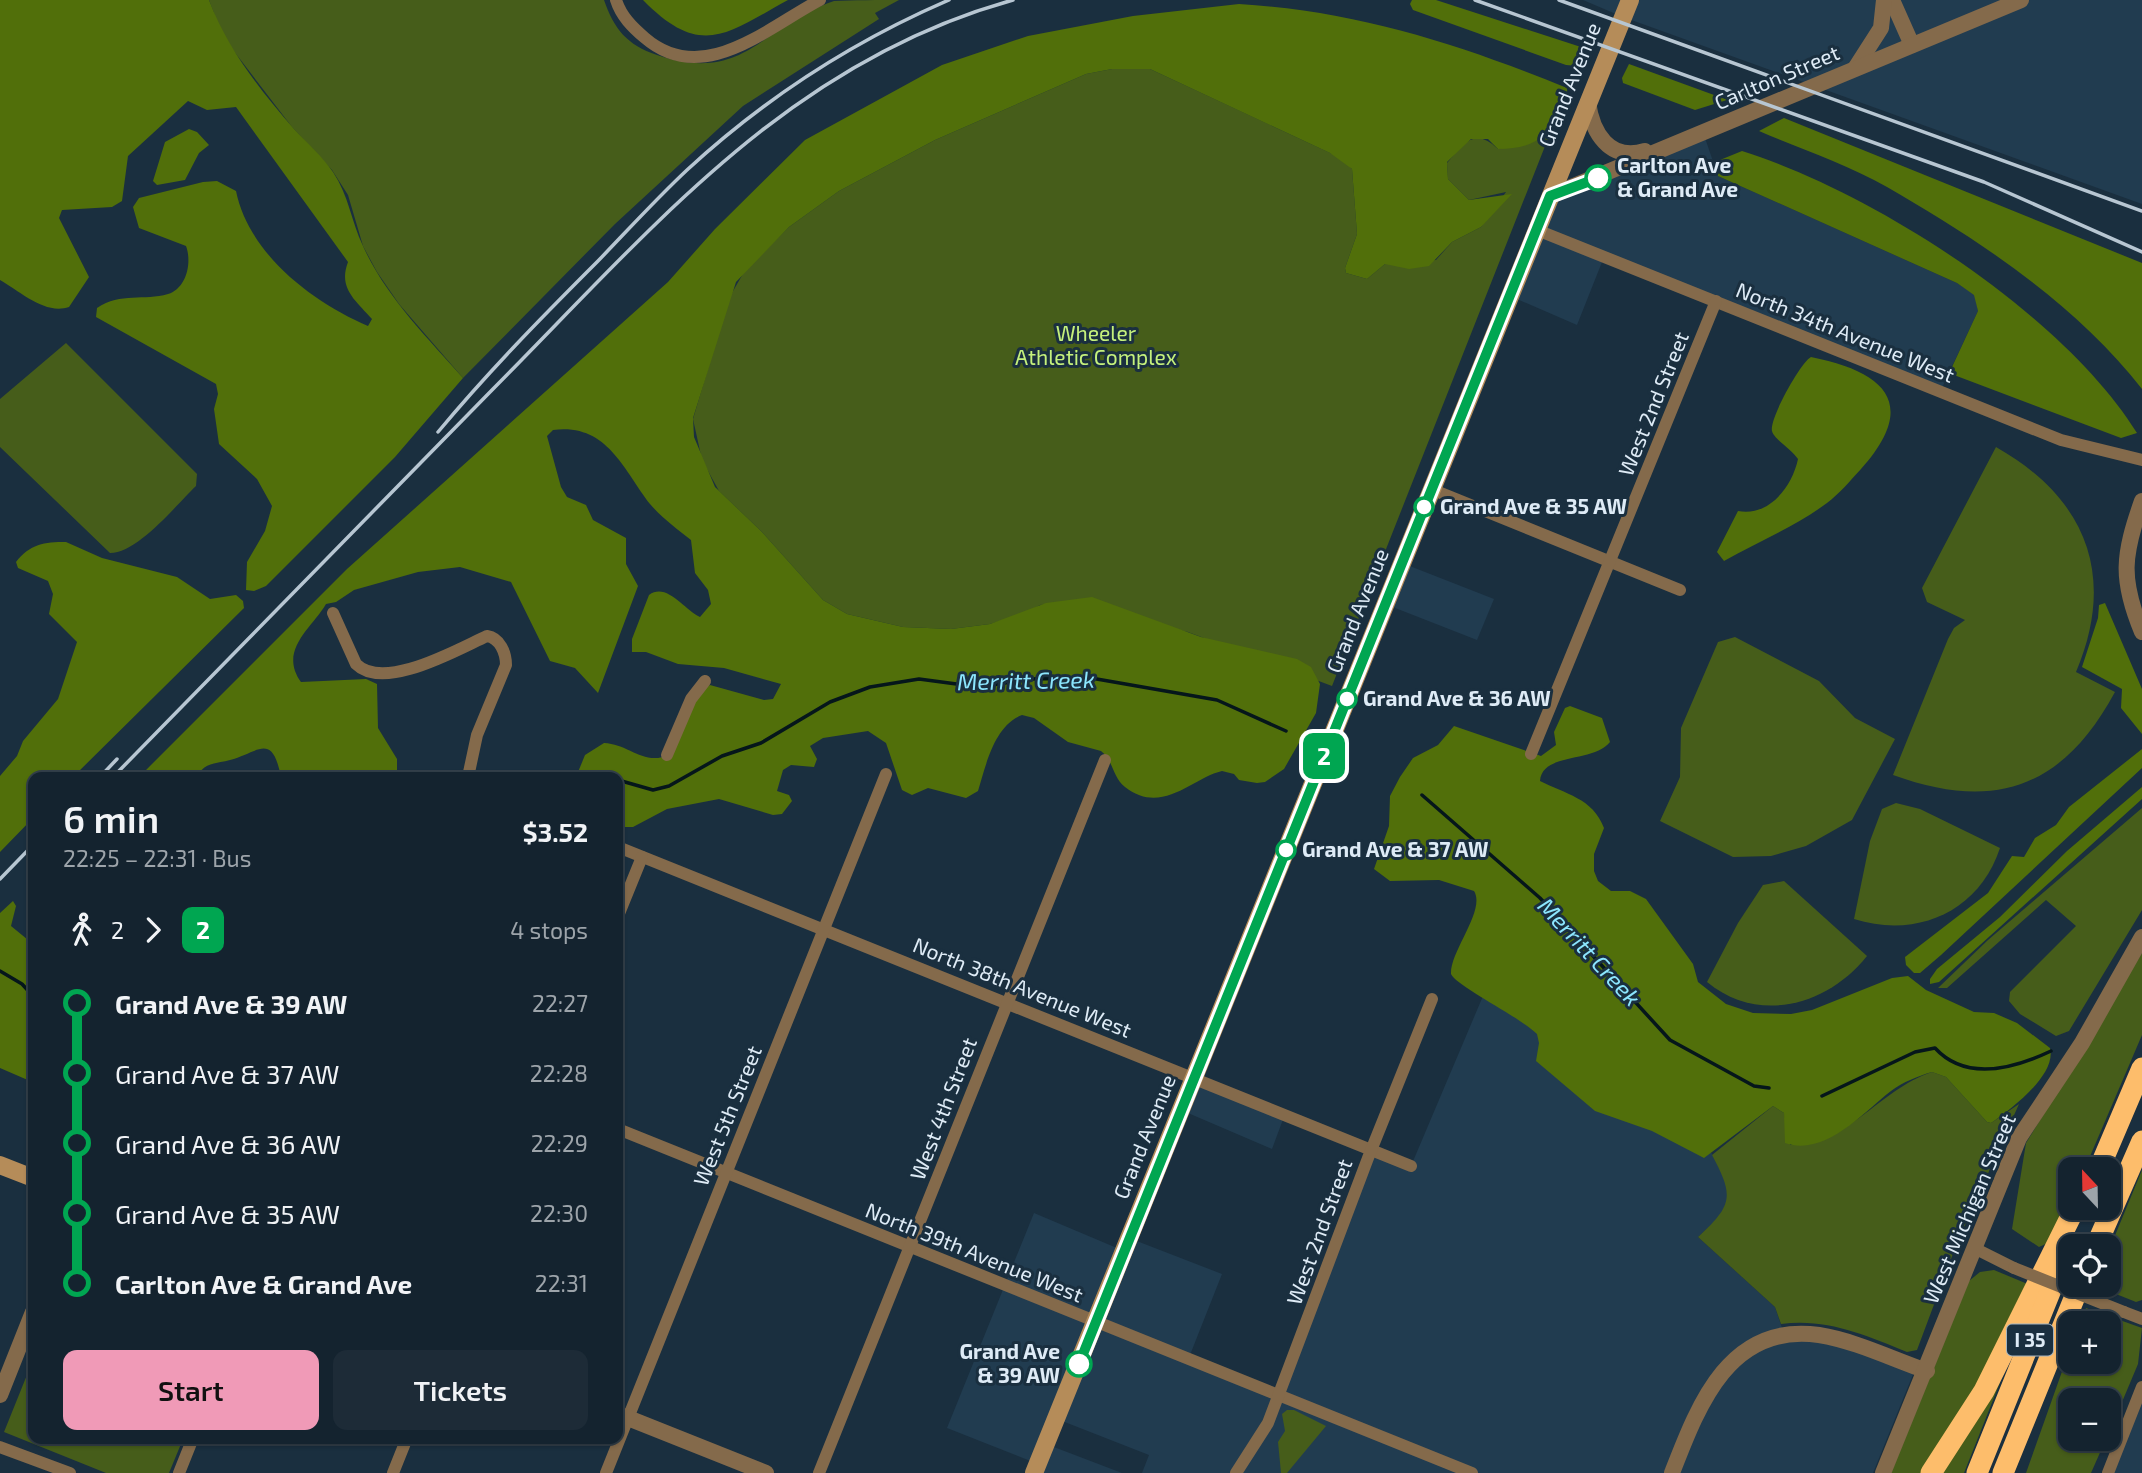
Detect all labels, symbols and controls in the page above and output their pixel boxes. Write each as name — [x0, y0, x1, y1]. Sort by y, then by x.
street label: Grand Avenue — [1532, 19, 1605, 150]
street label: Carlton Street — [1710, 39, 1843, 114]
place label: Carlton Ave & Grand Ave — [1617, 152, 1738, 201]
marker: Carlton Ave & Grand Ave — [1585, 165, 1611, 191]
street label: North 34th Avenue West — [1733, 276, 1958, 387]
park label: Wheeler Athletic Complex — [1015, 320, 1177, 369]
street label: West 2nd Street — [1612, 328, 1693, 479]
place label: Grand Ave & 35 AW — [1440, 493, 1627, 518]
marker: Grand Ave & 35 AW — [1414, 497, 1434, 517]
street label: Grand Avenue — [1320, 545, 1393, 676]
water label: Merritt Creek — [957, 665, 1095, 695]
place label: Grand Ave & 36 AW — [1363, 685, 1551, 710]
marker: Grand Ave & 36 AW — [1337, 689, 1357, 709]
line badge: 2 — [1301, 733, 1347, 779]
text: 2 — [1317, 741, 1331, 770]
text: 6 min — [63, 795, 159, 841]
text: $3.52 — [522, 816, 588, 847]
place label: Grand Ave & 37 AW — [1302, 836, 1488, 861]
marker: Grand Ave & 37 AW — [1276, 840, 1296, 860]
text: 22:25 – 22:31 · Bus — [63, 844, 251, 872]
water label: Merritt Creek — [1533, 891, 1647, 1011]
icon: walk — [63, 911, 101, 949]
icon: forward — [134, 911, 172, 949]
text: 2 — [196, 915, 210, 944]
text: 2 — [111, 916, 124, 944]
text: 4 stops — [510, 916, 588, 944]
street label: North 38th Avenue West — [910, 931, 1135, 1042]
text: Grand Ave & 39 AW — [115, 988, 347, 1019]
text: 22:27 — [532, 989, 588, 1017]
street label: West 4th Street — [904, 1034, 981, 1183]
street label: West 5th Street — [687, 1042, 766, 1189]
text: Grand Ave & 37 AW — [115, 1058, 339, 1089]
text: 22:28 — [530, 1059, 588, 1087]
street label: Grand Avenue — [1107, 1071, 1180, 1202]
street label: West Michigan Street — [1917, 1110, 2020, 1307]
text: Grand Ave & 36 AW — [115, 1128, 341, 1159]
text: 22:29 — [531, 1129, 588, 1157]
street label: West 2nd Street — [1281, 1155, 1357, 1308]
north arrow — [2058, 1157, 2121, 1220]
map controls — [2058, 1157, 2121, 1451]
street label: North 39th Avenue West — [862, 1196, 1087, 1307]
text: Grand Ave & 35 AW — [115, 1198, 340, 1229]
text: 22:30 — [530, 1199, 588, 1227]
button: locate — [2058, 1234, 2121, 1297]
text: Carlton Ave & Grand Ave — [115, 1268, 412, 1299]
text: 22:31 — [535, 1269, 588, 1297]
button: + — [2058, 1311, 2121, 1374]
road number: I 35 — [2007, 1324, 2053, 1356]
place label: Grand Ave & 39 AW — [960, 1338, 1060, 1387]
button: Start — [63, 1350, 319, 1430]
button: Tickets — [333, 1350, 588, 1430]
marker: Grand Ave & 39 AW — [1066, 1351, 1092, 1377]
button: − — [2058, 1388, 2121, 1451]

